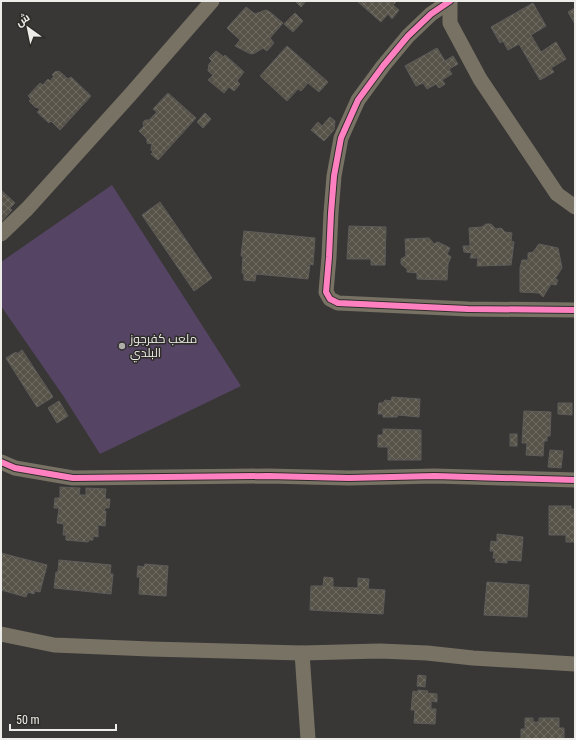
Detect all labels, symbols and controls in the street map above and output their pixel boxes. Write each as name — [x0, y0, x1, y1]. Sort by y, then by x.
north arrow — [8, 8, 48, 48]
text: ش — [13, 11, 32, 29]
place label: ملعب كفرجوز البلدي — [129, 332, 197, 363]
marker: ملعب كفرجوز البلدي — [117, 341, 127, 351]
scale bar — [10, 706, 116, 732]
text: 50 m — [16, 713, 40, 727]

